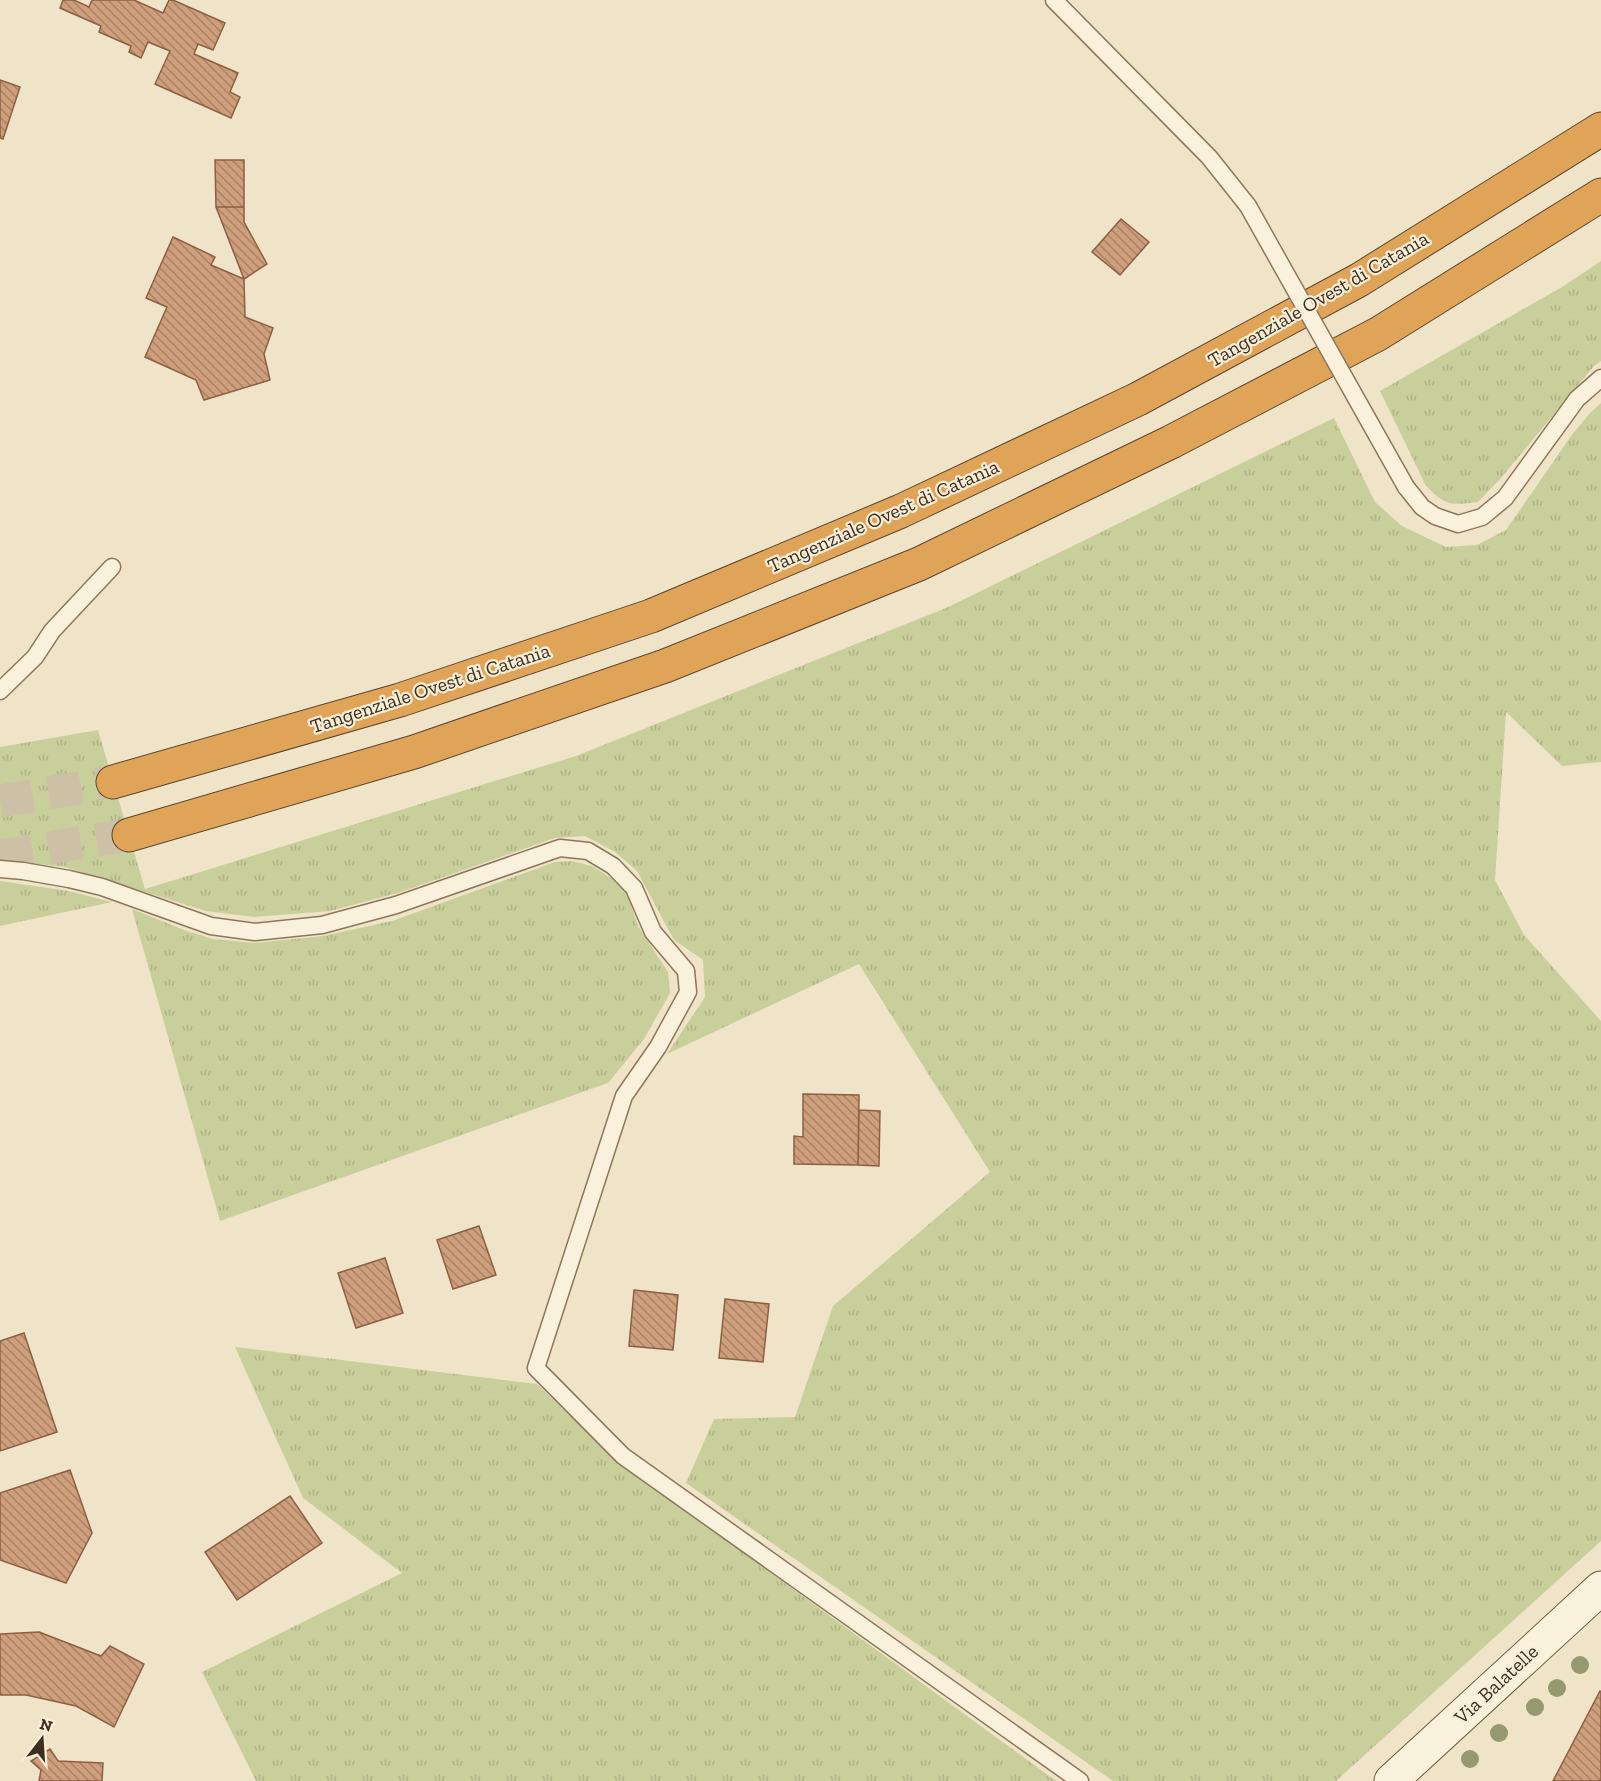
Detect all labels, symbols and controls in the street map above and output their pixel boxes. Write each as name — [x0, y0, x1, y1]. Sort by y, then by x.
street label: Tangenziale Ovest di Catania — [1203, 226, 1433, 372]
street label: Tangenziale Ovest di Catania — [764, 454, 1003, 578]
street label: Tangenziale Ovest di Catania — [307, 638, 553, 738]
street label: Via Balatelle — [1448, 1639, 1543, 1730]
north arrow — [12, 1709, 72, 1769]
text: N — [38, 1714, 55, 1736]

